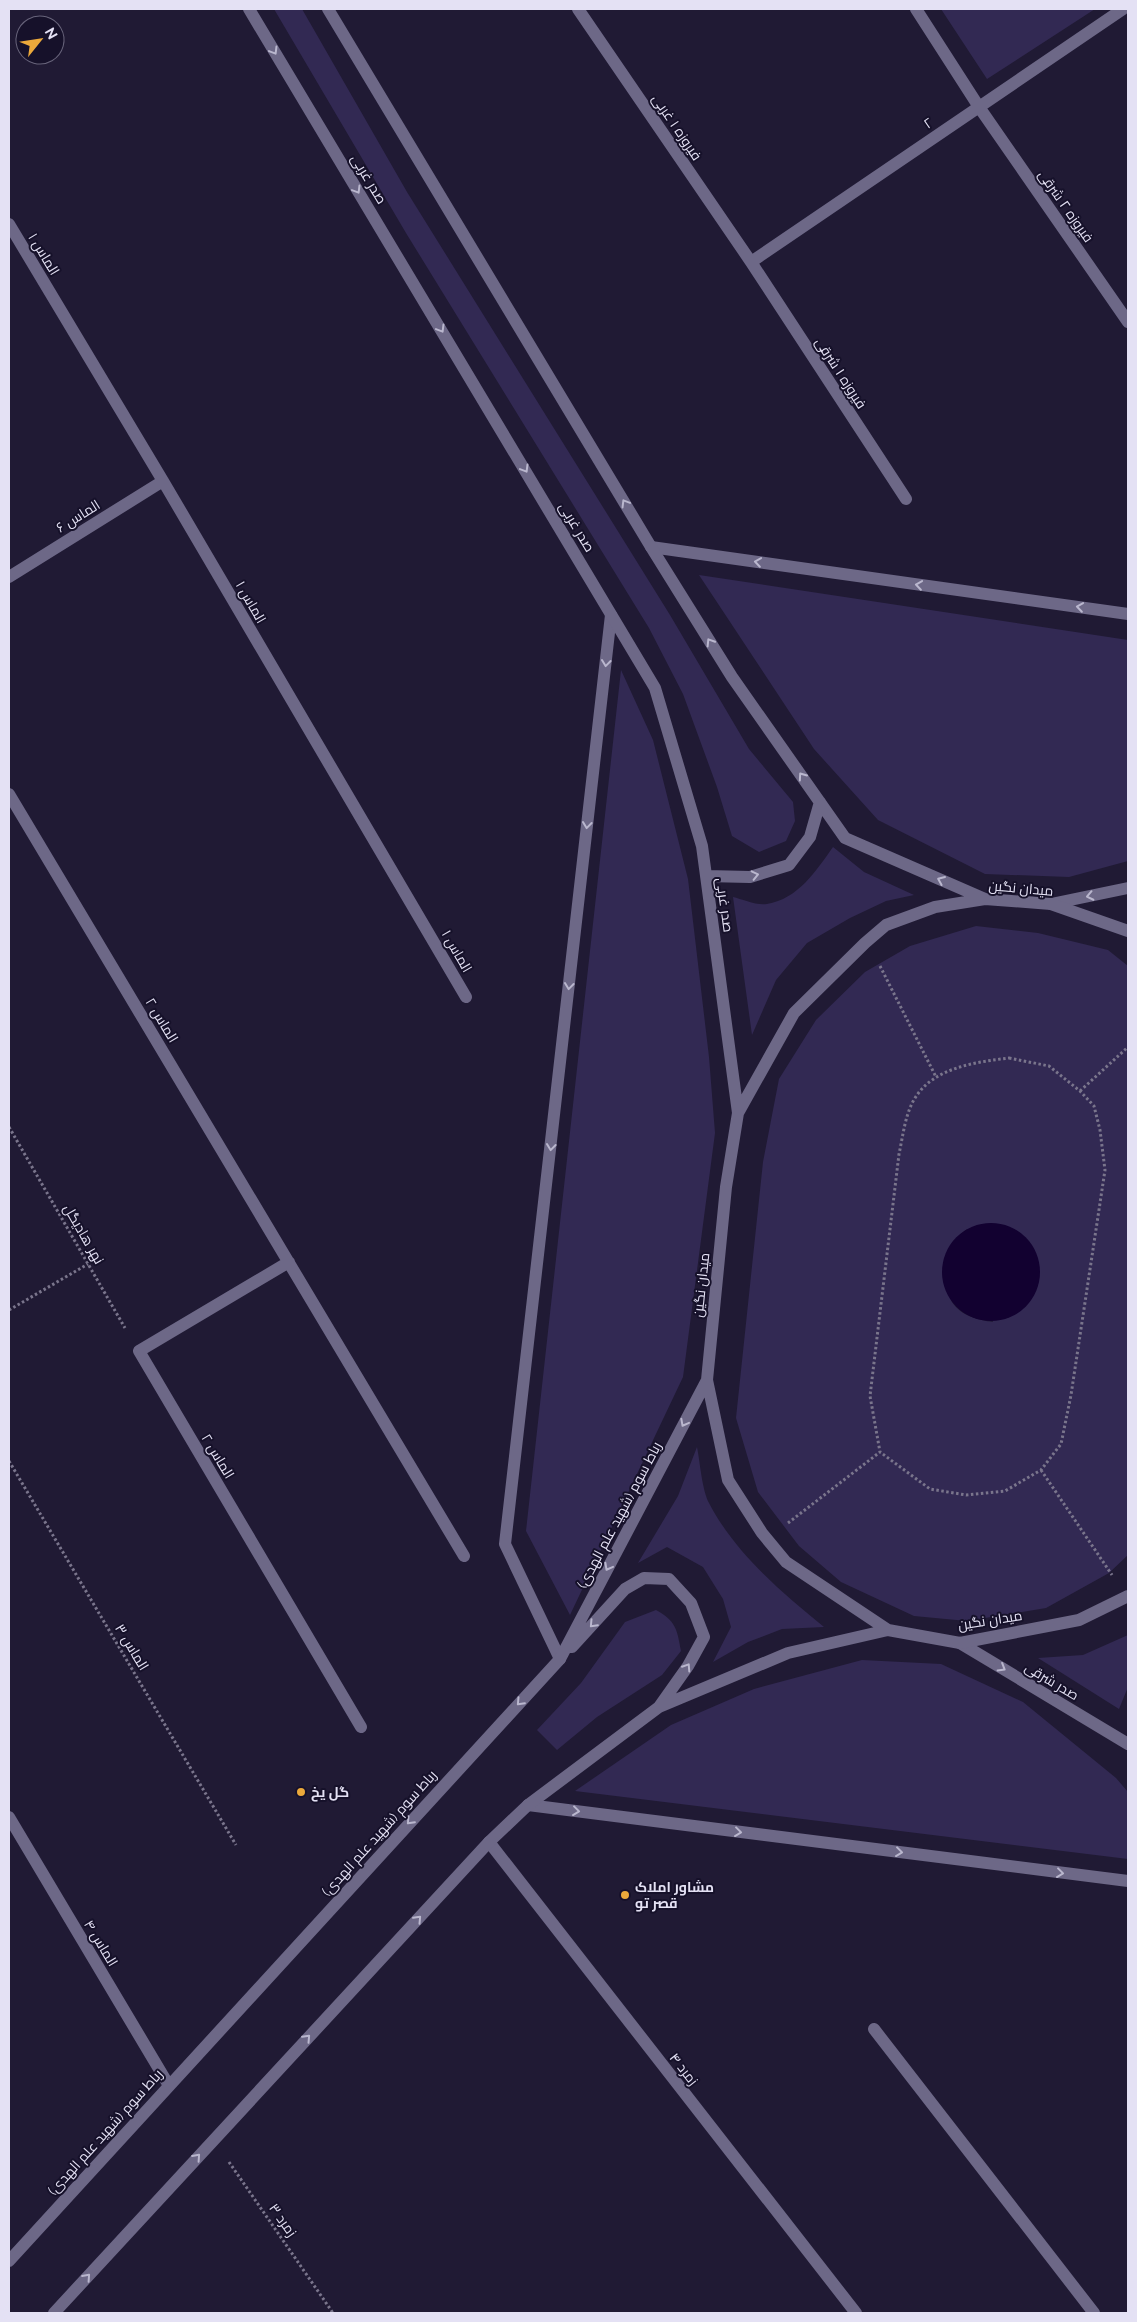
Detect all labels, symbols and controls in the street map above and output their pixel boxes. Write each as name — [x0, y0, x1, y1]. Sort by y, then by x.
north arrow — [15, 15, 65, 65]
text: N — [42, 25, 61, 42]
one-way arrow — [267, 45, 277, 54]
street label: فیروزه ۱ غربی — [649, 91, 705, 163]
street label: ۲ — [920, 114, 936, 132]
street label: صدر غربی — [348, 151, 390, 207]
street label: فیروزه ۲ شرقی — [1035, 167, 1097, 245]
one-way arrow — [351, 184, 361, 193]
street label: الماس ۱ — [25, 230, 63, 278]
one-way arrow — [435, 324, 445, 333]
street label: فیروزه ۱ شرقی — [812, 335, 870, 411]
one-way arrow — [518, 463, 528, 472]
street label: الماس ۶ — [53, 496, 103, 536]
street label: صدر غربی — [556, 499, 598, 555]
one-way arrow — [621, 500, 631, 509]
one-way arrow — [754, 557, 762, 568]
street label: الماس ۱ — [233, 578, 269, 626]
one-way arrow — [915, 580, 923, 590]
one-way arrow — [1076, 602, 1084, 613]
one-way arrow — [707, 638, 717, 647]
one-way arrow — [601, 659, 612, 667]
one-way arrow — [799, 772, 808, 782]
one-way arrow — [582, 821, 593, 829]
one-way arrow — [750, 870, 759, 881]
one-way arrow — [937, 875, 946, 886]
street label: صدر غربی — [713, 877, 737, 933]
street label: میدان نگین — [988, 877, 1054, 899]
one-way arrow — [1085, 890, 1094, 901]
street label: الماس ۱ — [439, 927, 475, 975]
one-way arrow — [564, 982, 575, 990]
street label: الماس ۲ — [142, 995, 182, 1045]
one-way arrow — [545, 1144, 556, 1152]
street label: نهر هادیگل — [61, 1201, 107, 1267]
street label: میدان نگین — [690, 1252, 712, 1318]
one-way arrow — [680, 1418, 690, 1427]
street label: الماس ۲ — [198, 1431, 238, 1481]
street label: رباط سوم (شهید علم الهدی) — [574, 1439, 666, 1592]
one-way arrow — [605, 1562, 615, 1571]
street label: میدان نگین — [957, 1607, 1023, 1633]
one-way arrow — [590, 1618, 599, 1627]
street label: الماس ۳ — [112, 1621, 152, 1673]
street label: صدر شرقی — [1022, 1659, 1082, 1703]
one-way arrow — [996, 1661, 1005, 1671]
one-way arrow — [680, 1663, 690, 1672]
one-way arrow — [517, 1697, 526, 1706]
street label: رباط سوم (شهید علم الهدی) — [318, 1767, 441, 1900]
place label: گل یخ — [311, 1784, 349, 1802]
marker: گل یخ — [295, 1786, 307, 1798]
one-way arrow — [573, 1805, 581, 1816]
one-way arrow — [407, 1816, 416, 1825]
one-way arrow — [734, 1826, 742, 1837]
one-way arrow — [895, 1846, 903, 1857]
one-way arrow — [1056, 1867, 1064, 1877]
place label: مشاور املاک قصر تو — [635, 1879, 714, 1912]
marker: مشاور املاک قصر تو — [619, 1889, 631, 1901]
one-way arrow — [412, 1916, 421, 1925]
street label: الماس ۴ — [81, 1917, 121, 1969]
one-way arrow — [301, 2035, 310, 2044]
street label: زمرد ۴ — [666, 2050, 702, 2088]
street label: رباط سوم (شهید علم الهدی) — [44, 2066, 167, 2199]
one-way arrow — [191, 2154, 200, 2163]
street label: زمرد ۳ — [266, 2200, 300, 2240]
one-way arrow — [81, 2274, 90, 2283]

